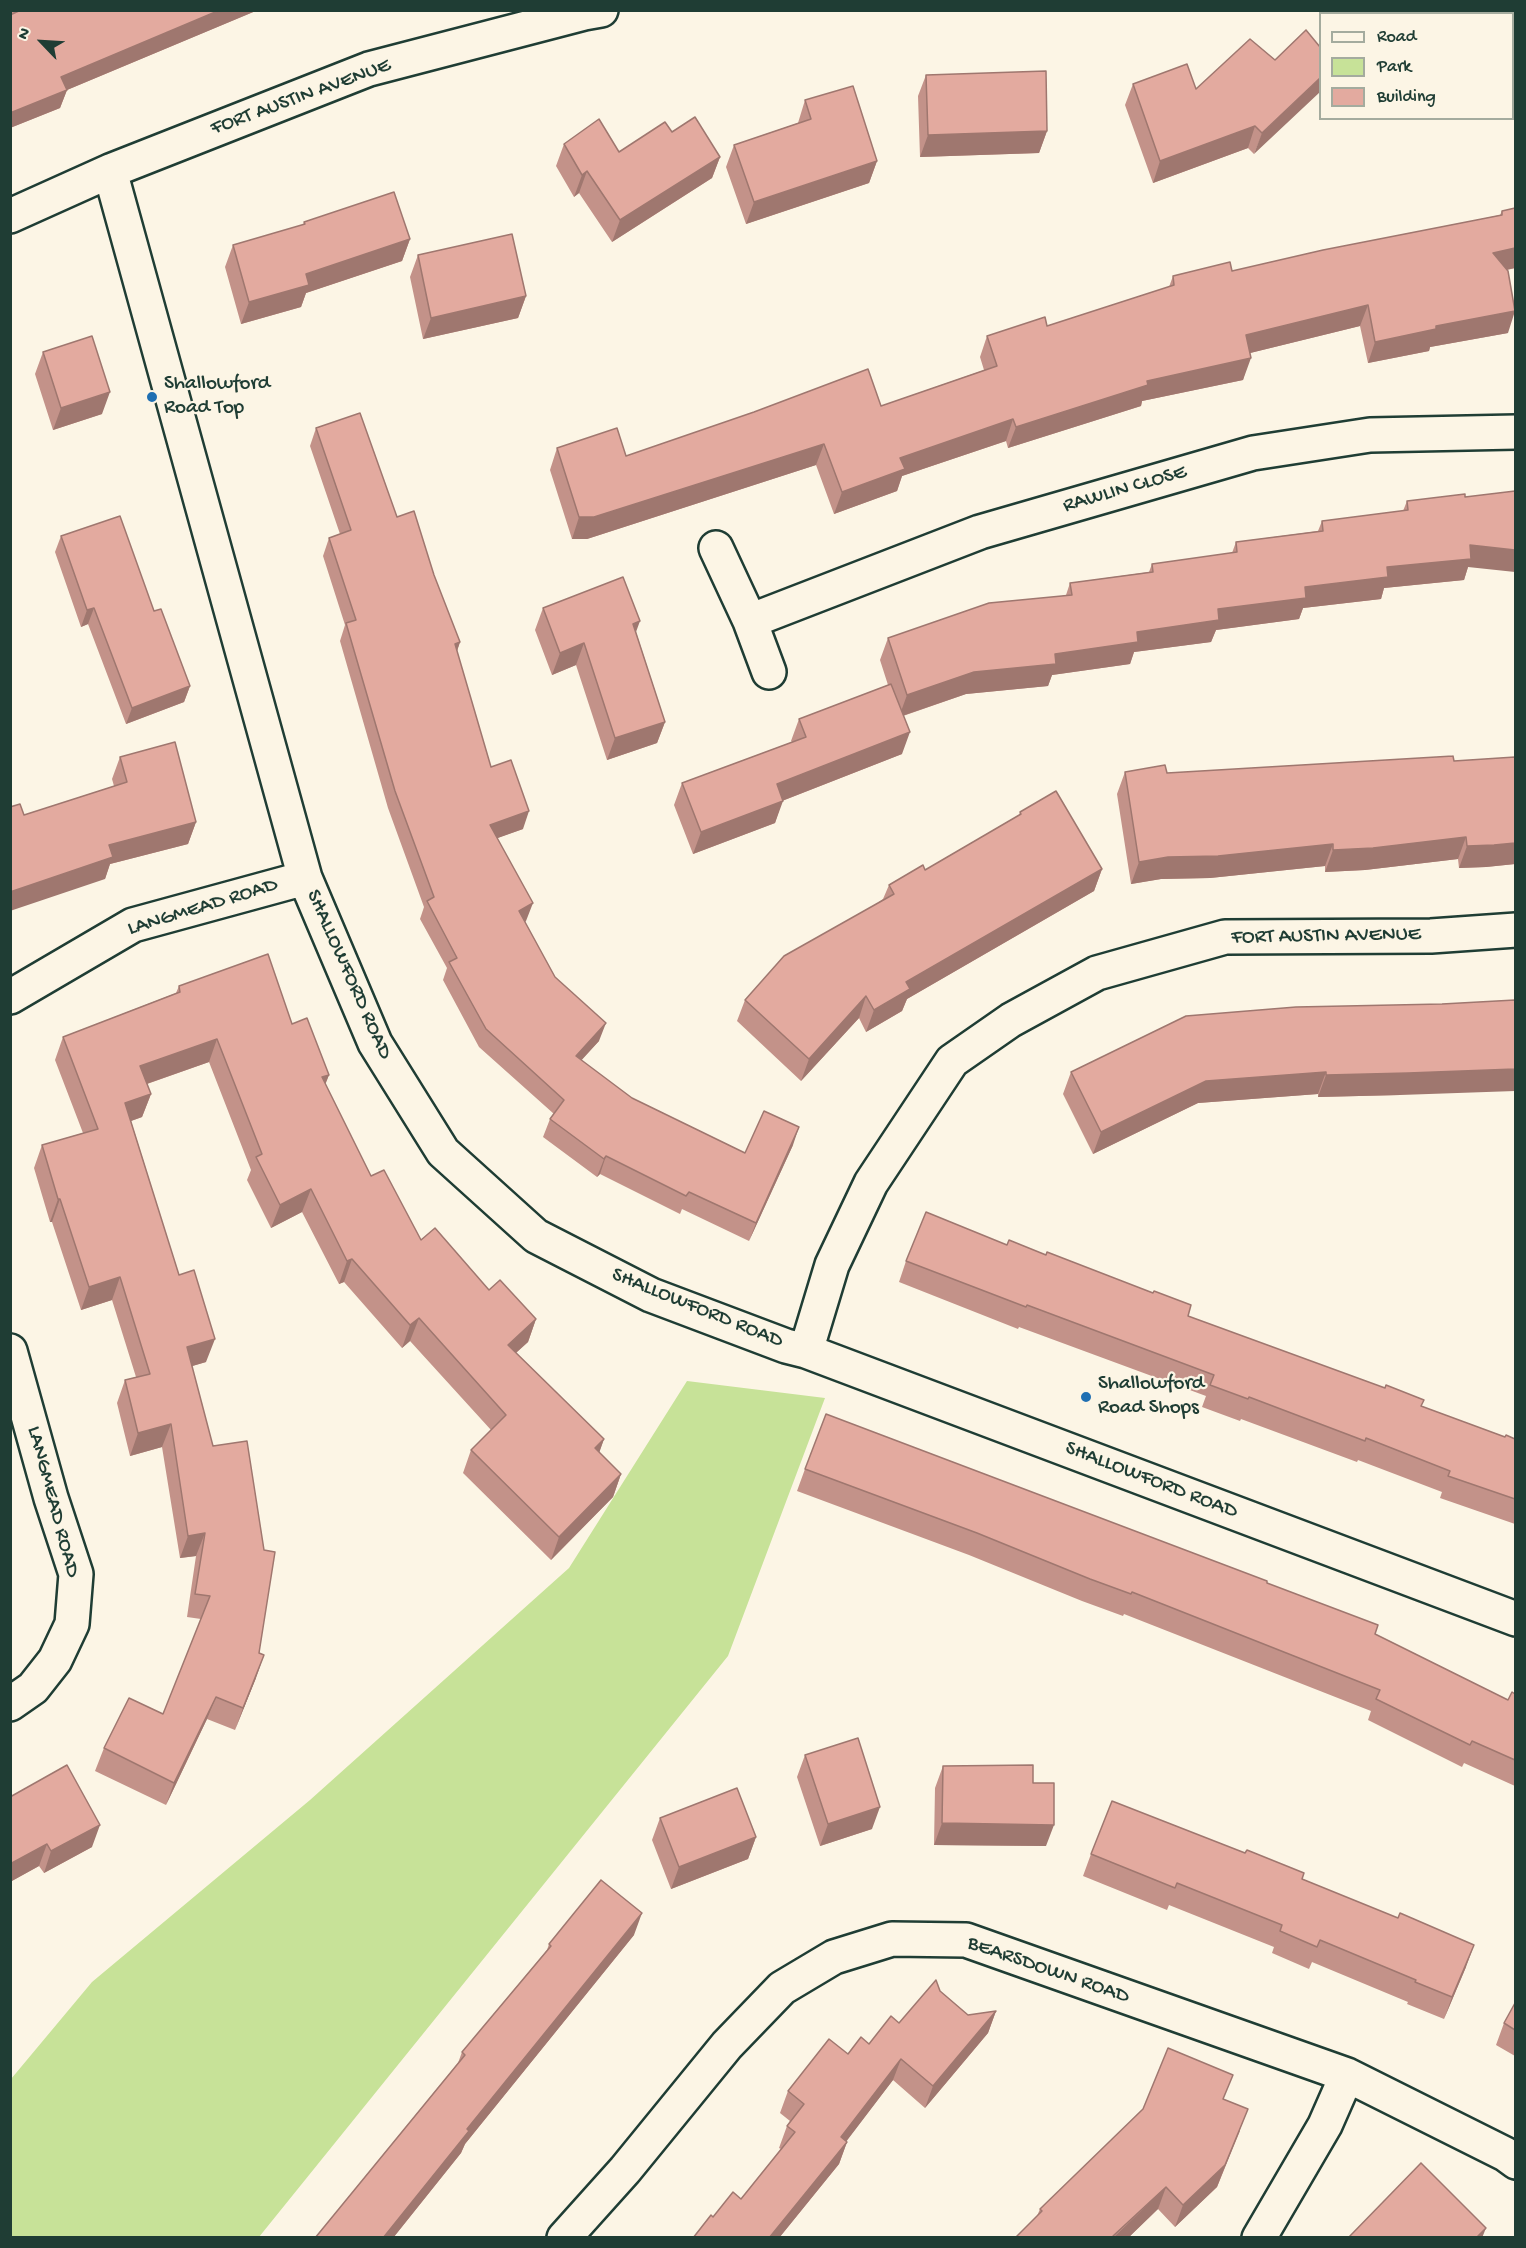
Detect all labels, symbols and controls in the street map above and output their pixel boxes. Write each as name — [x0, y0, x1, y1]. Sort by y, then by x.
north arrow — [12, 12, 72, 72]
legend — [1319, 12, 1514, 120]
text: N — [14, 25, 36, 43]
text: Road — [1377, 27, 1416, 48]
street label: FORT AUSTIN AVENUE — [208, 54, 394, 142]
text: Park — [1377, 57, 1411, 78]
text: Building — [1377, 87, 1436, 108]
place label: Shallowford Road Top — [164, 372, 270, 422]
marker: Shallowford Road Top — [145, 390, 159, 404]
street label: RAWLIN CLOSE — [1060, 460, 1190, 520]
street label: LANGMEAD ROAD — [125, 873, 281, 943]
street label: SHALLOWFORD ROAD — [299, 886, 397, 1064]
street label: FORT AUSTIN AVENUE — [1231, 923, 1421, 951]
street label: SHALLOWFORD ROAD — [608, 1263, 786, 1355]
place label: Shallowford Road Shops — [1098, 1372, 1204, 1422]
marker: Shallowford Road Shops — [1079, 1390, 1093, 1404]
street label: LANGMEAD ROAD — [20, 1424, 84, 1580]
street label: SHALLOWFORD ROAD — [1061, 1436, 1241, 1526]
street label: BEARSDOWN ROAD — [964, 1931, 1132, 2011]

